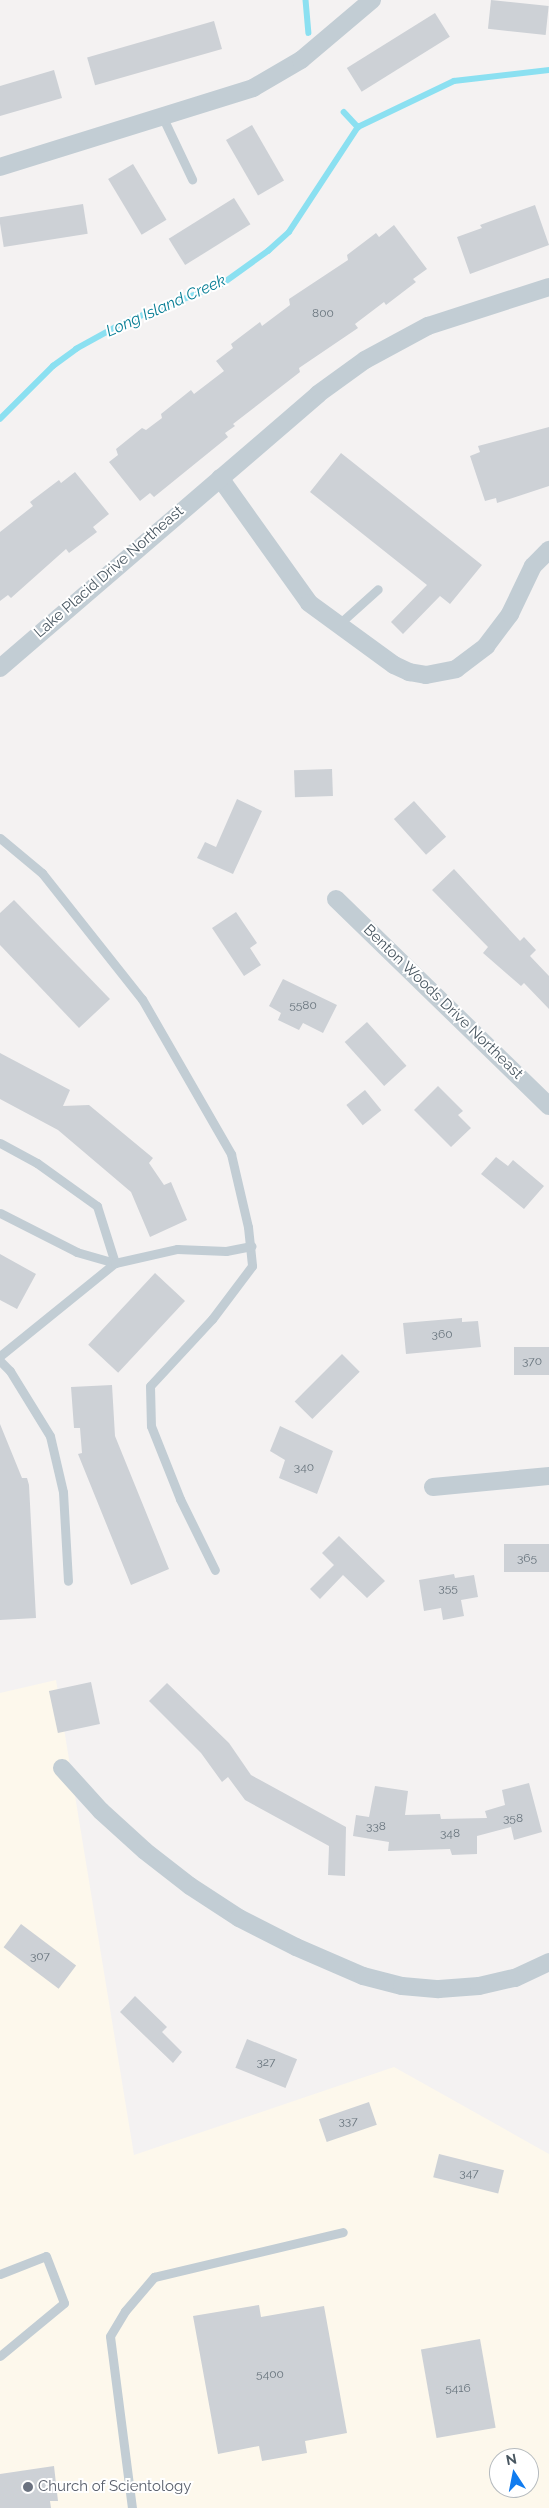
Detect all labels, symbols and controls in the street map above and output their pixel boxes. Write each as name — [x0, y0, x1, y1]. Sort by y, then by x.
water label: Long Island Creek — [103, 271, 229, 341]
house number: 800 — [312, 307, 334, 321]
street label: Lake Placid Drive Northeast — [31, 502, 187, 642]
street label: Benton Woods Drive Northeast — [359, 921, 527, 1083]
house number: 5580 — [289, 999, 317, 1013]
house number: 360 — [432, 1328, 452, 1342]
house number: 370 — [522, 1355, 542, 1369]
house number: 340 — [294, 1461, 314, 1475]
house number: 365 — [517, 1552, 537, 1566]
house number: 355 — [438, 1582, 458, 1596]
house number: 358 — [503, 1812, 523, 1826]
house number: 338 — [366, 1820, 386, 1834]
house number: 348 — [440, 1827, 460, 1841]
house number: 307 — [30, 1950, 50, 1964]
house number: 327 — [256, 2056, 276, 2070]
house number: 337 — [338, 2115, 358, 2129]
house number: 347 — [459, 2167, 479, 2181]
house number: 5400 — [256, 2368, 284, 2382]
house number: 5416 — [445, 2382, 471, 2396]
north arrow — [489, 2448, 539, 2498]
text: N — [505, 2450, 518, 2468]
place label: Church of Scientology — [38, 2478, 192, 2496]
marker: Church of Scientology — [22, 2481, 34, 2493]

